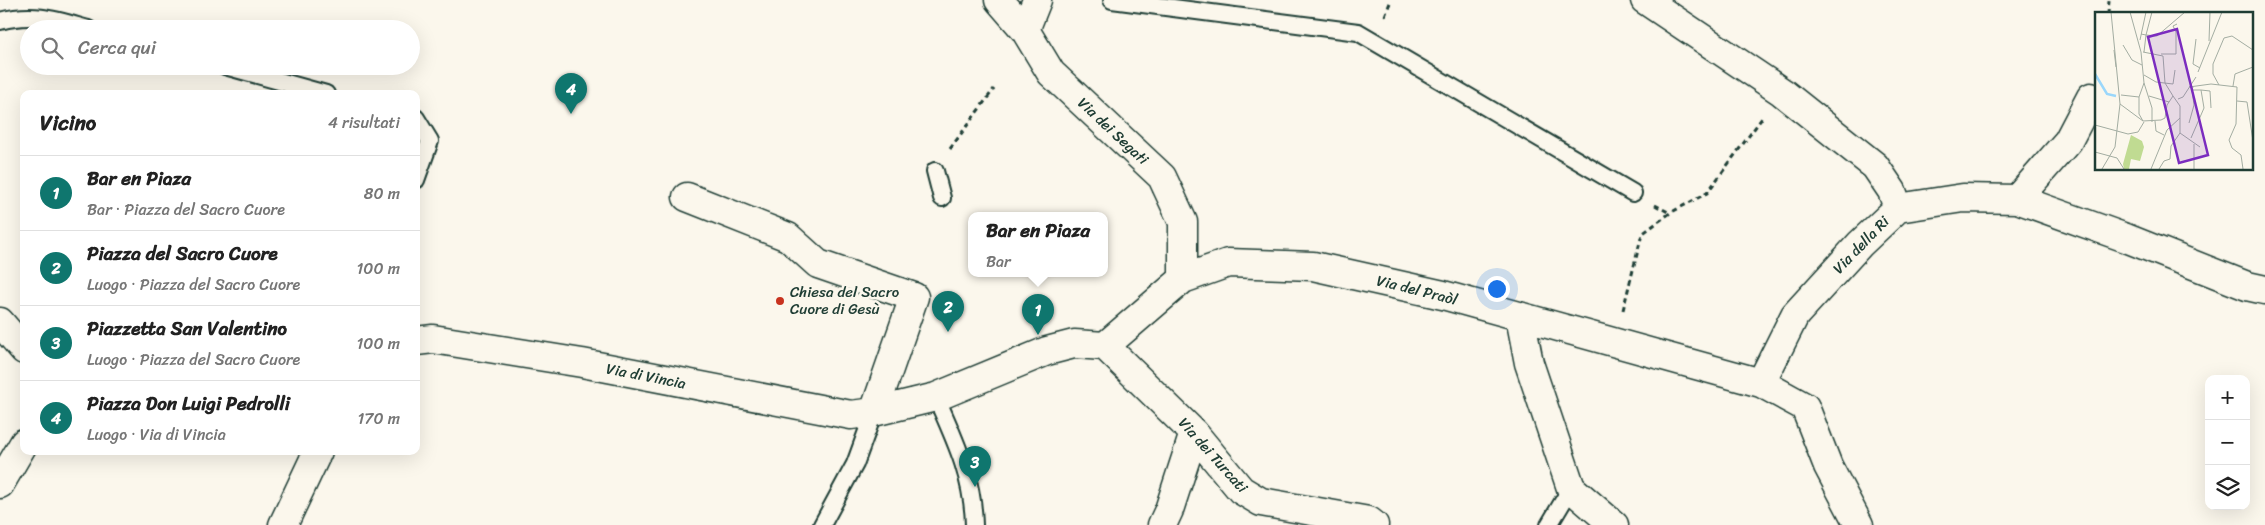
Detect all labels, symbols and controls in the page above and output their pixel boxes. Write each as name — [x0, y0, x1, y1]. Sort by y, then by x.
inset map — [2095, 12, 2252, 170]
search box — [20, 20, 420, 75]
text: Cerca qui — [78, 31, 156, 64]
icon: search — [38, 34, 66, 62]
pin: 4 — [555, 73, 587, 114]
street label: Via dei Segati — [1071, 91, 1155, 172]
text: Vicino — [40, 104, 96, 142]
text: 4 risultati — [328, 108, 400, 137]
text: Bar en Piaza — [87, 162, 191, 195]
text: 1 — [53, 179, 59, 208]
text: 80 m — [364, 179, 400, 208]
text: Bar · Piazza del Sacro Cuore — [87, 195, 285, 224]
street label: Via della Ri — [1826, 209, 1896, 280]
popup — [968, 212, 1108, 277]
text: Bar en Piaza — [986, 214, 1090, 247]
text: Piazza del Sacro Cuore — [87, 237, 278, 270]
text: Bar — [986, 247, 1011, 276]
text: 2 — [51, 254, 61, 283]
text: 100 m — [356, 254, 400, 283]
street label: Via del Praòl — [1374, 267, 1461, 313]
text: Luogo · Piazza del Sacro Cuore — [87, 270, 300, 299]
your location — [1484, 276, 1510, 302]
place label: Chiesa del Sacro Cuore di Gesù — [790, 279, 900, 322]
pin: 2 — [932, 291, 964, 332]
pin: 1 — [1022, 294, 1054, 335]
marker: Chiesa del Sacro Cuore di Gesù — [774, 295, 786, 307]
text: Piazzetta San Valentino — [87, 312, 287, 345]
text: 3 — [52, 329, 60, 358]
text: 100 m — [356, 329, 400, 358]
text: Luogo · Piazza del Sacro Cuore — [87, 345, 300, 374]
street label: Via di Vincia — [604, 356, 689, 397]
map controls — [2205, 375, 2250, 510]
button: + — [2205, 375, 2250, 420]
text: Piazza Don Luigi Pedrolli — [87, 387, 290, 420]
text: 4 — [51, 404, 61, 433]
text: 170 m — [357, 404, 400, 433]
street label: Via dei Turcati — [1172, 411, 1255, 499]
text: Luogo · Via di Vincia — [87, 420, 226, 449]
button: − — [2205, 420, 2250, 465]
pin: 3 — [959, 446, 991, 487]
button: layers — [2205, 465, 2250, 510]

